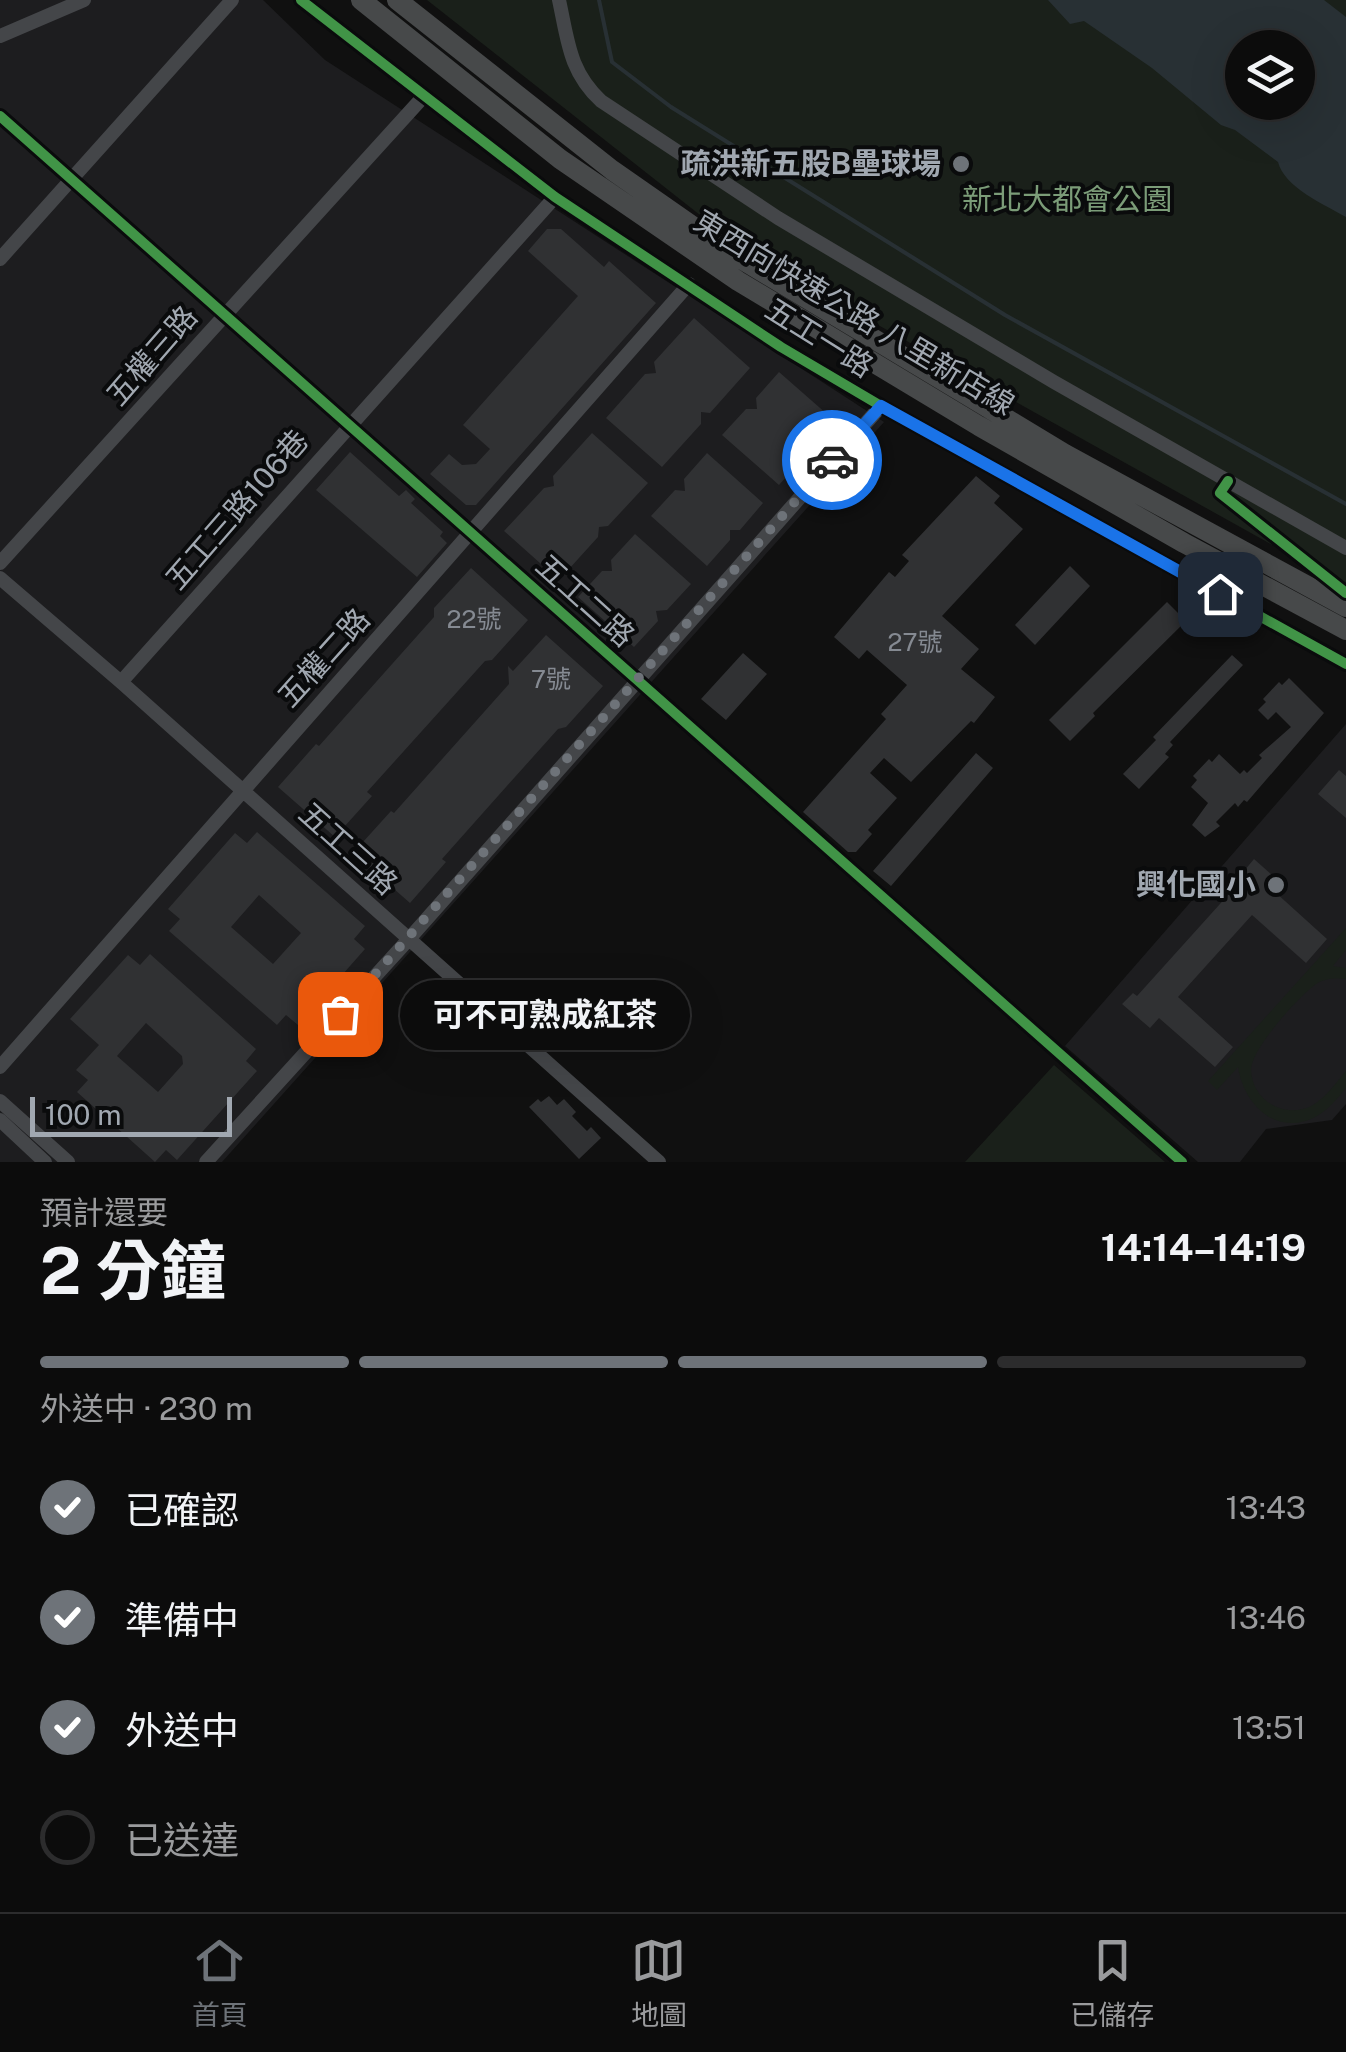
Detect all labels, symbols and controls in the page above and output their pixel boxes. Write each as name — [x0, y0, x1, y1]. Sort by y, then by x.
map controls — [1225, 30, 1315, 120]
button: layers — [1225, 30, 1315, 120]
place label: 疏洪新五股B壘球場 — [680, 145, 941, 181]
marker: 疏洪新五股B壘球場 — [950, 153, 972, 175]
park label: 新北大都會公園 — [962, 181, 1172, 217]
street label: 東西向快速公路 八里新店線 — [688, 202, 1021, 422]
street label: 五工一路 — [759, 290, 880, 384]
street label: 五權三路 — [98, 298, 204, 412]
courier — [782, 410, 882, 510]
street label: 五工三路106巷 — [157, 422, 315, 596]
icon: car — [805, 433, 860, 488]
street label: 五工二路 — [529, 547, 642, 654]
pin — [1178, 552, 1263, 637]
icon: home — [1193, 567, 1248, 622]
street label: 五權二路 — [270, 601, 377, 714]
house number: 22號 — [447, 604, 501, 634]
house number: 27號 — [888, 627, 942, 657]
house number: 7號 — [531, 664, 571, 694]
street label: 五工三路 — [292, 795, 405, 902]
place label: 興化國小 — [1136, 866, 1256, 902]
marker: 興化國小 — [1265, 874, 1287, 896]
pin — [298, 972, 383, 1057]
callout: 可不可熟成紅茶 — [400, 979, 690, 1049]
icon: bag — [313, 987, 368, 1042]
text: 可不可熟成紅茶 — [433, 996, 657, 1033]
scale bar — [30, 1092, 232, 1136]
text: 100 m — [45, 1098, 122, 1131]
text: 預計還要 — [40, 1194, 168, 1231]
text: 14:14–14:19 — [1101, 1225, 1306, 1270]
text: 2 分鐘 — [40, 1232, 226, 1309]
text: 外送中 · 230 m — [40, 1390, 253, 1427]
icon: check — [40, 1480, 95, 1535]
text: 已確認 — [125, 1488, 239, 1533]
text: 13:43 — [1226, 1489, 1306, 1526]
icon: check — [40, 1590, 95, 1645]
text: 準備中 — [125, 1598, 239, 1643]
text: 13:46 — [1226, 1599, 1306, 1636]
icon: check — [40, 1700, 95, 1755]
text: 外送中 — [125, 1708, 239, 1753]
text: 13:51 — [1232, 1709, 1306, 1746]
text: 已送達 — [125, 1818, 239, 1863]
tab: 首頁 — [192, 1933, 248, 2033]
tab: 地圖 — [631, 1933, 687, 2033]
tab: 已儲存 — [1070, 1933, 1154, 2033]

